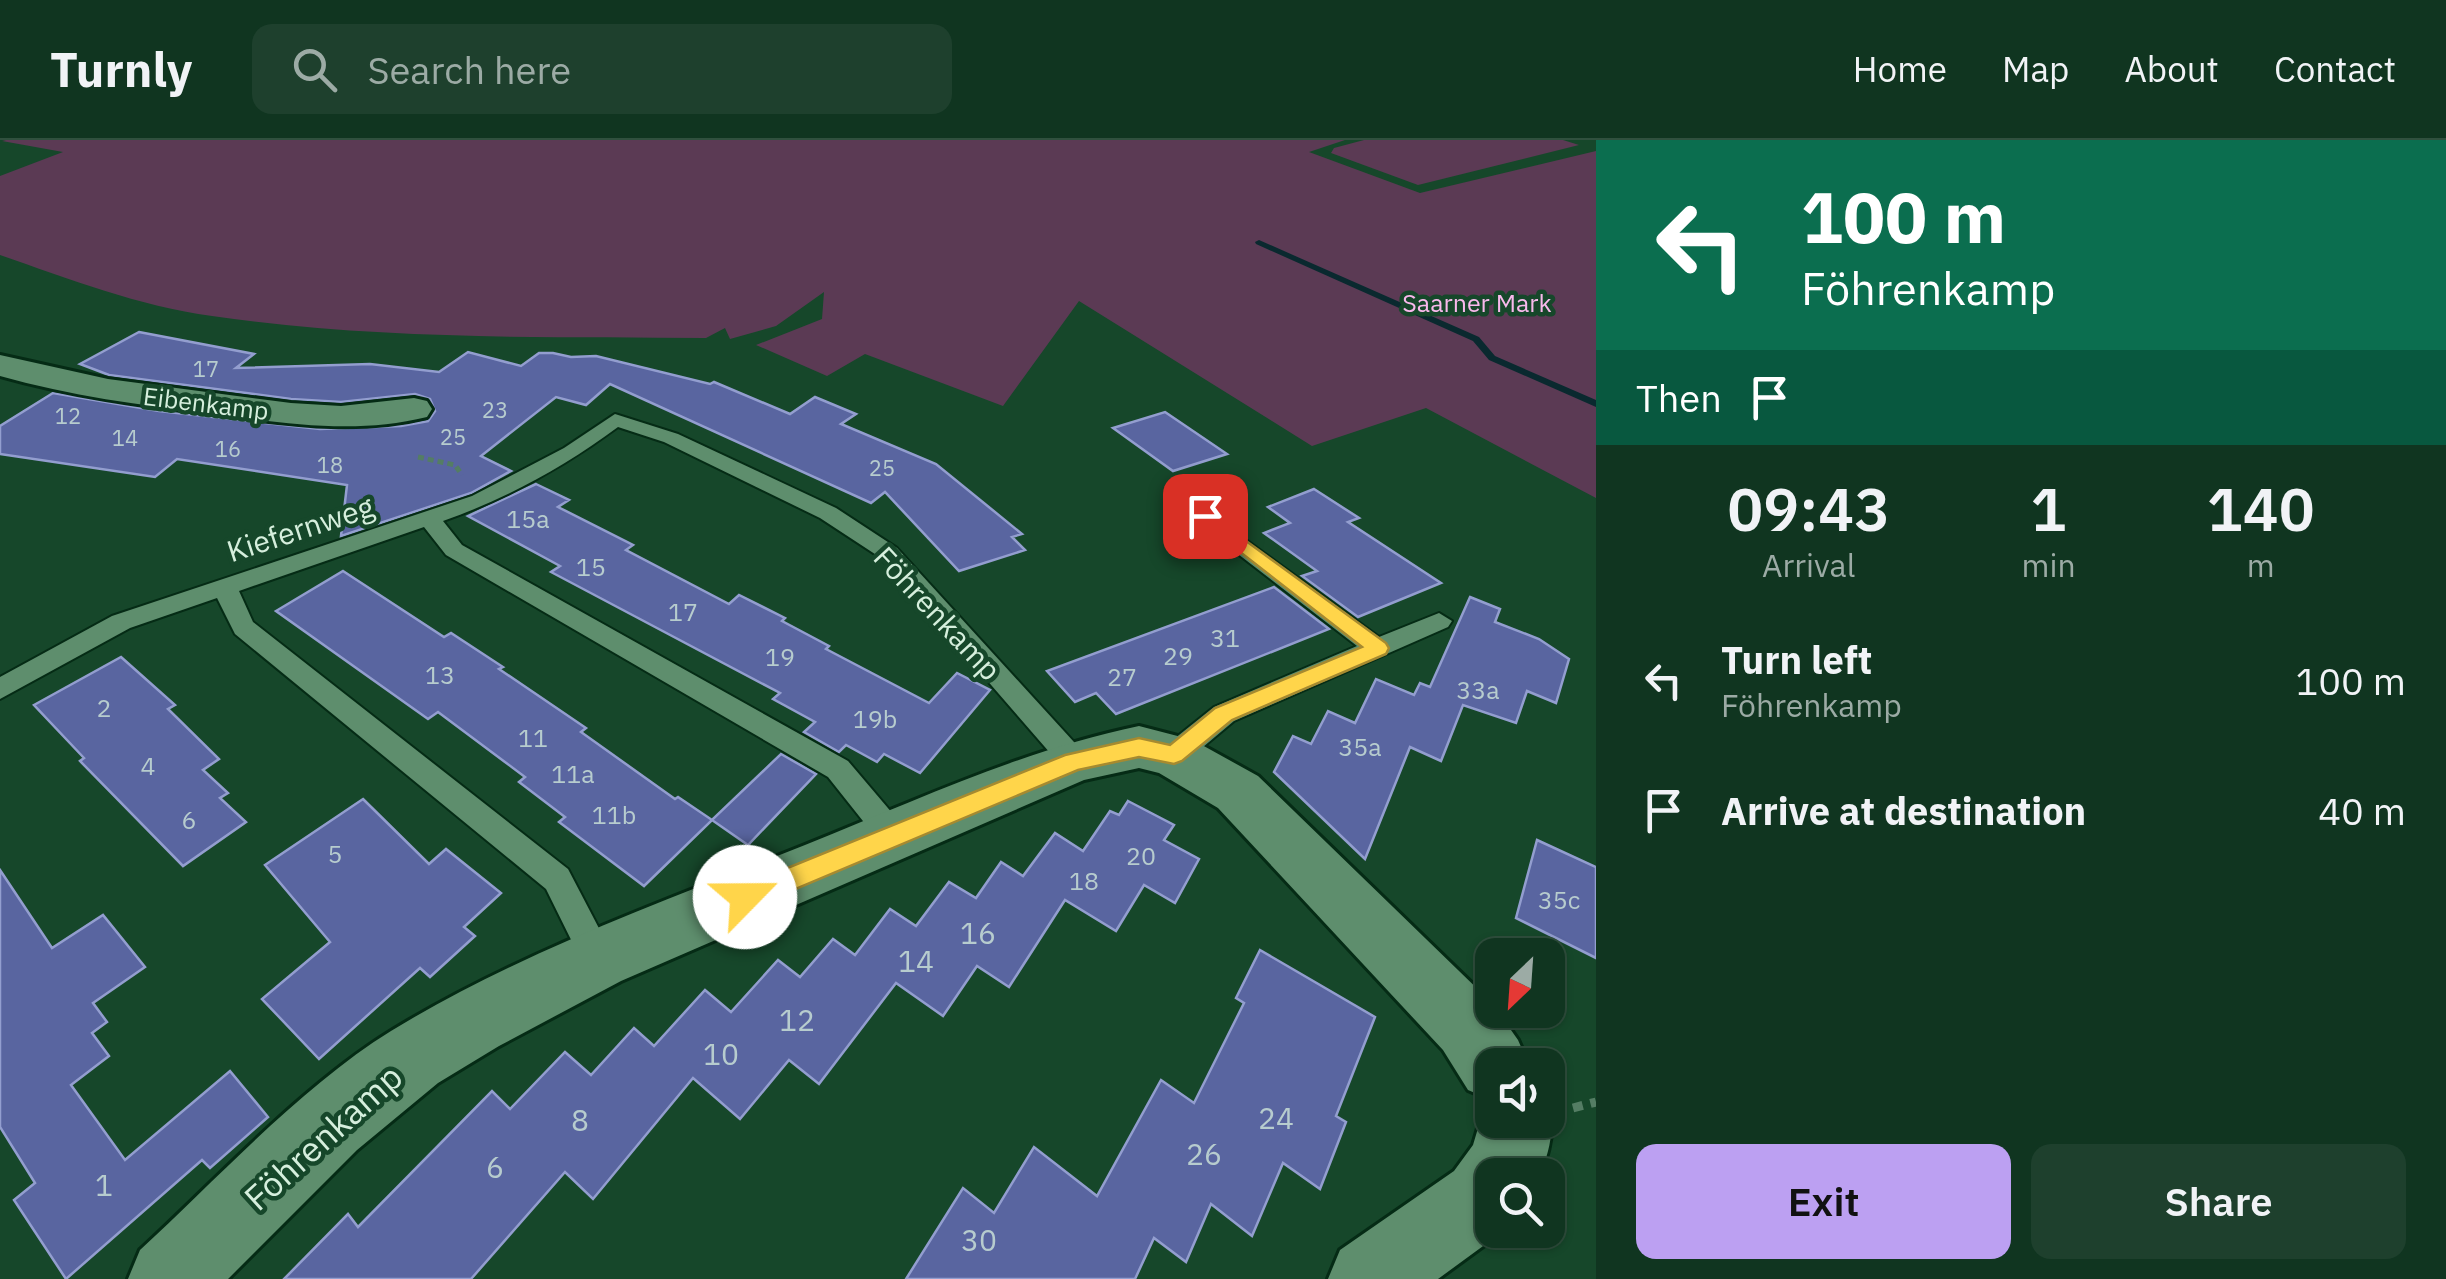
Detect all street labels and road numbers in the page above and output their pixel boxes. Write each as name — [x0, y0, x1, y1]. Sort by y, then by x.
street label: Eibenkamp — [141, 379, 271, 427]
street label: Kiefernweg — [222, 486, 379, 570]
street label: Föhrenkamp — [866, 538, 1010, 688]
street label: Föhrenkamp — [234, 1054, 412, 1220]

